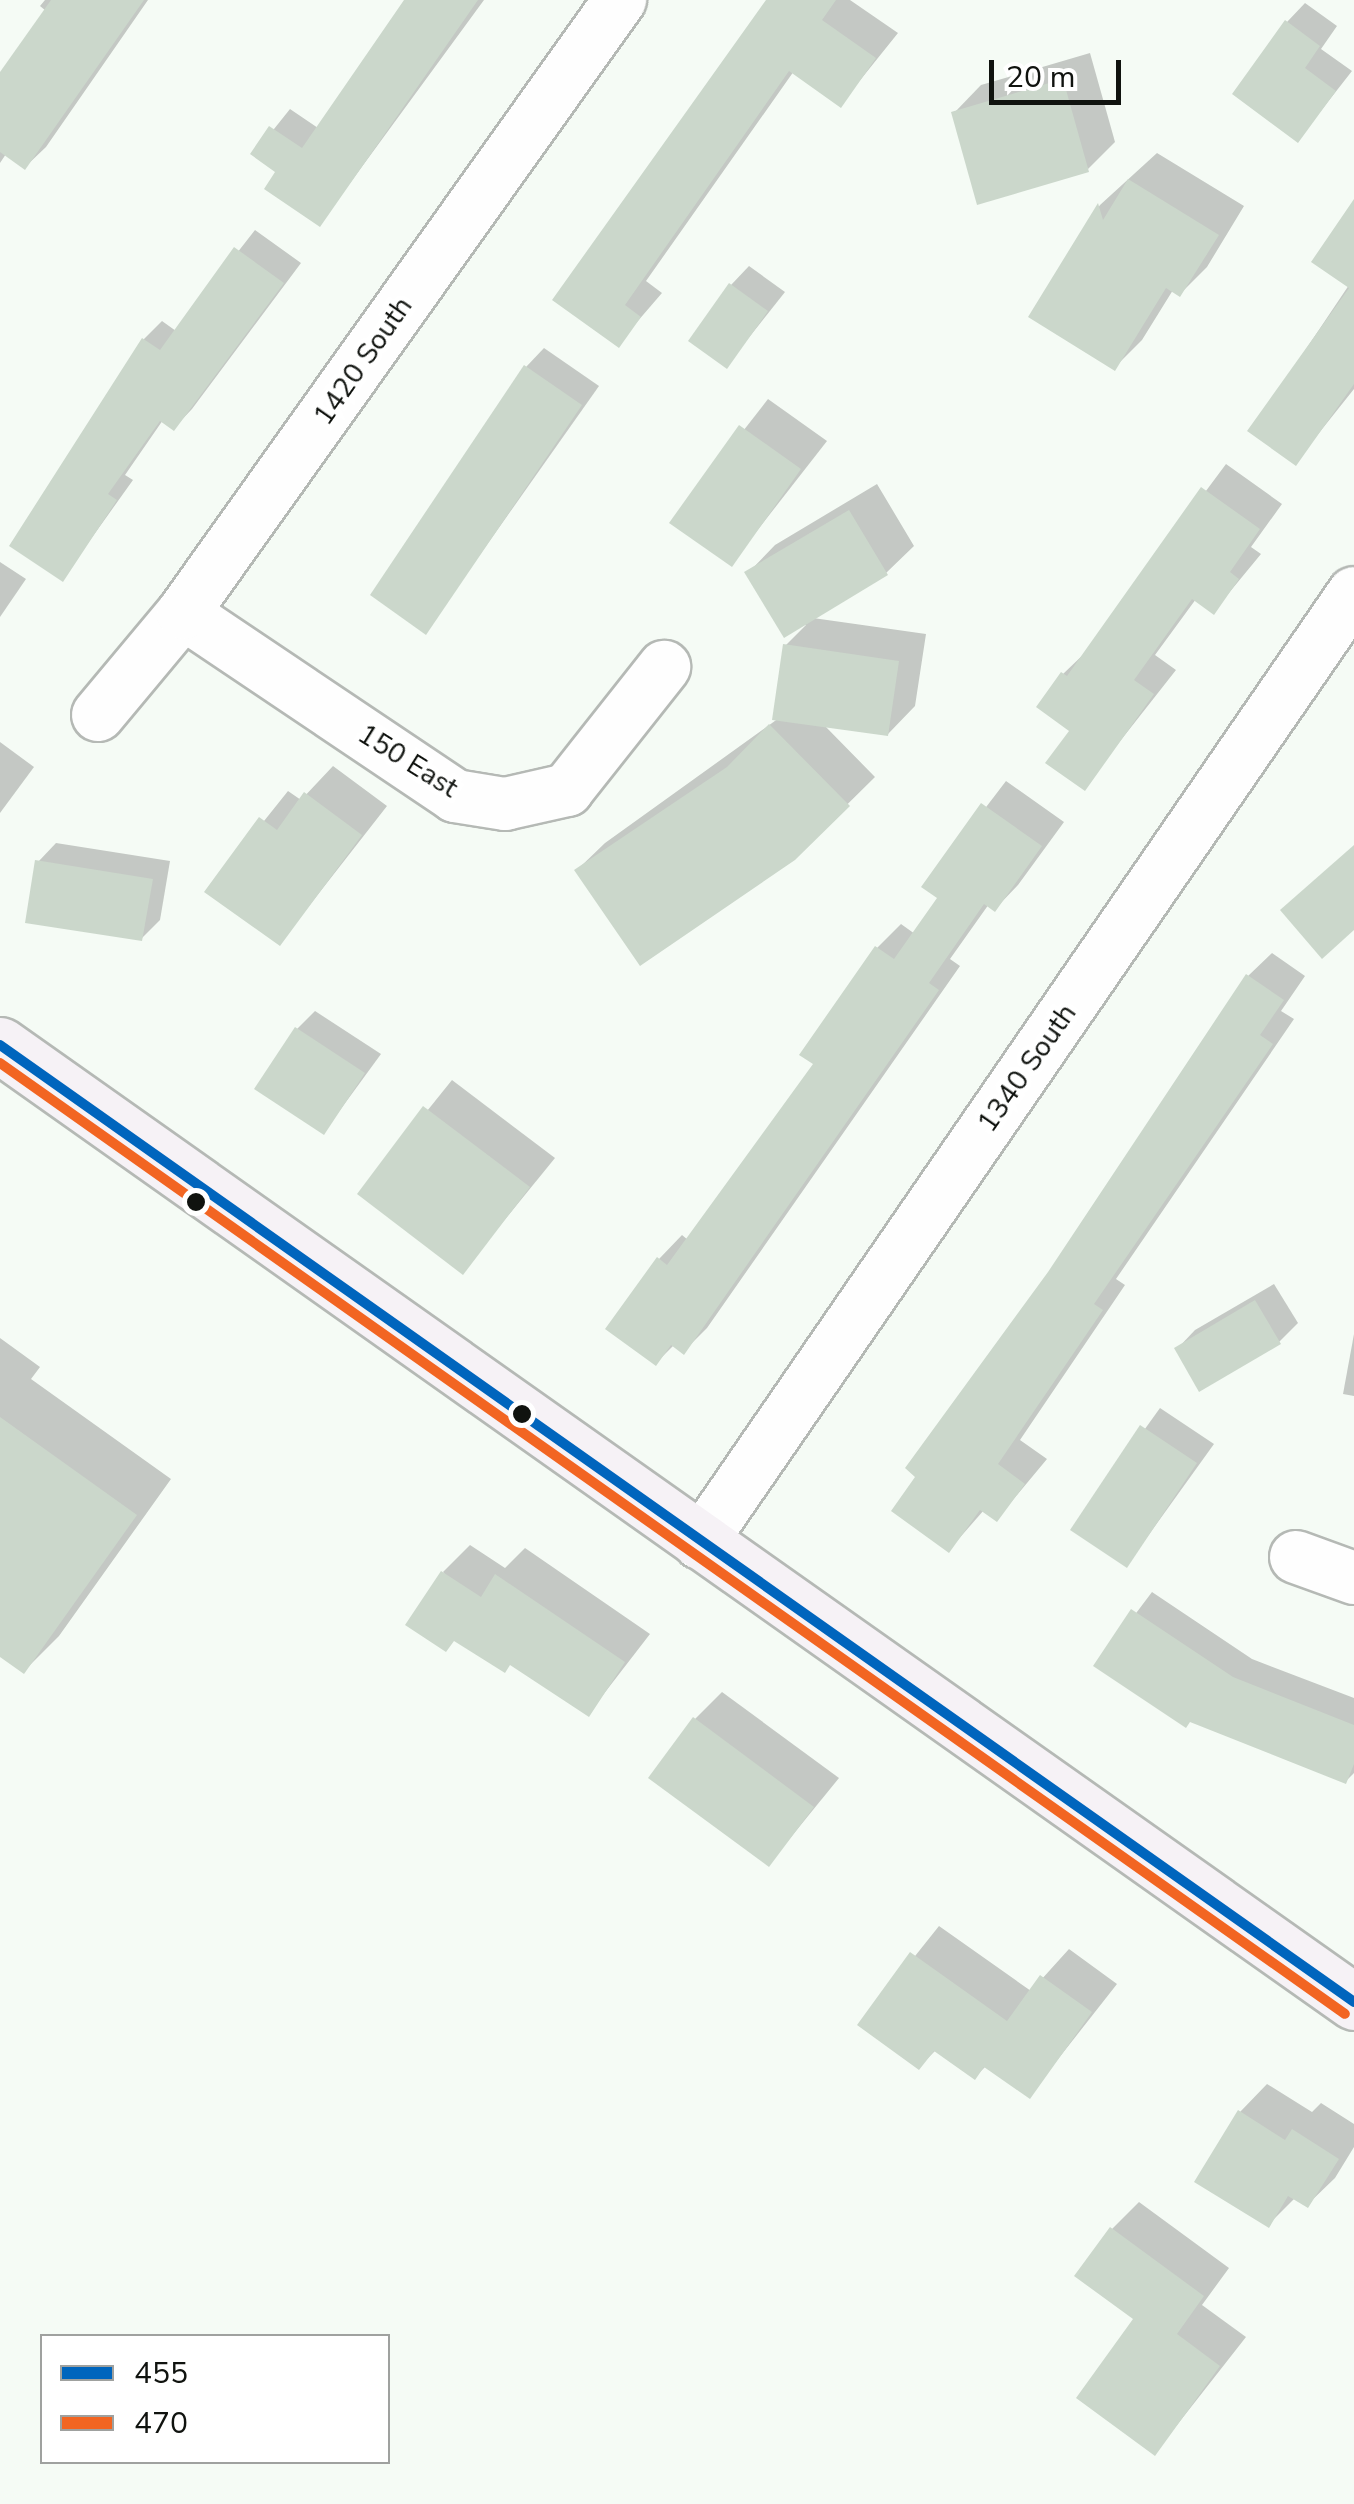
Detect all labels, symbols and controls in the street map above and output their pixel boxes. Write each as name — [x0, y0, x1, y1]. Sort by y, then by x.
scale bar — [994, 40, 1126, 102]
text: 20 m — [1006, 57, 1075, 98]
street label: 1420 South — [307, 291, 419, 431]
street label: 150 East — [352, 717, 464, 805]
street label: 1340 South — [971, 998, 1083, 1138]
unlabelled marker — [186, 1192, 206, 1212]
unlabelled marker — [512, 1404, 532, 1424]
legend — [40, 2334, 390, 2464]
text: 455 — [134, 2353, 188, 2394]
text: 470 — [134, 2403, 188, 2444]

